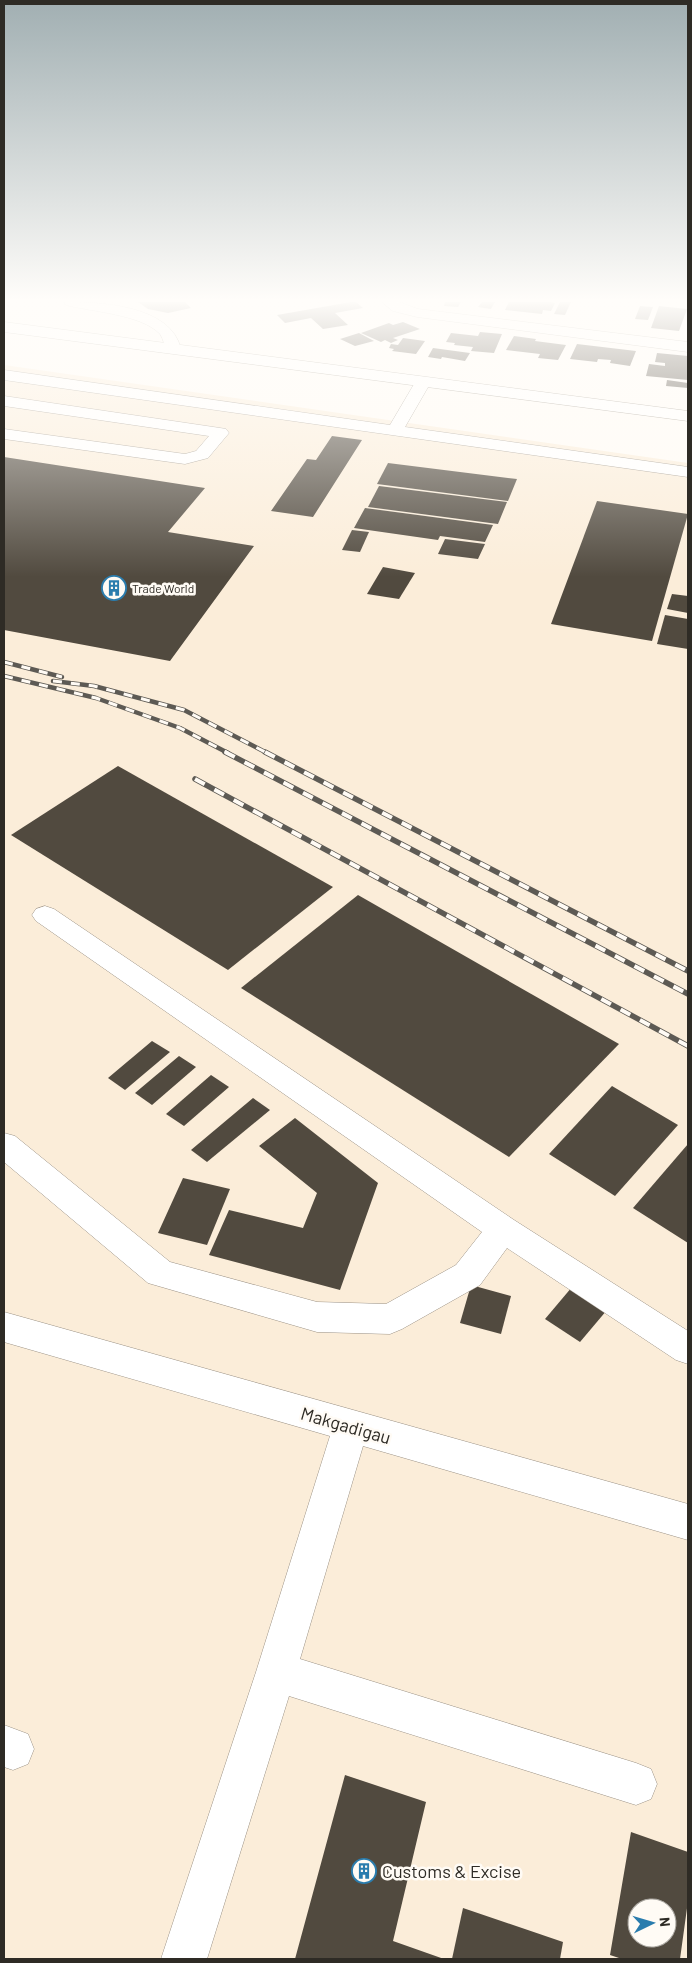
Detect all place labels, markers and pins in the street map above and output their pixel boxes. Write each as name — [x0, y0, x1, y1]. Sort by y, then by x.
building icon: Trade World — [101, 575, 127, 601]
place label: Trade World — [132, 581, 194, 595]
building icon: Customs & Excise — [351, 1858, 377, 1884]
place label: Customs & Excise — [382, 1860, 521, 1882]

